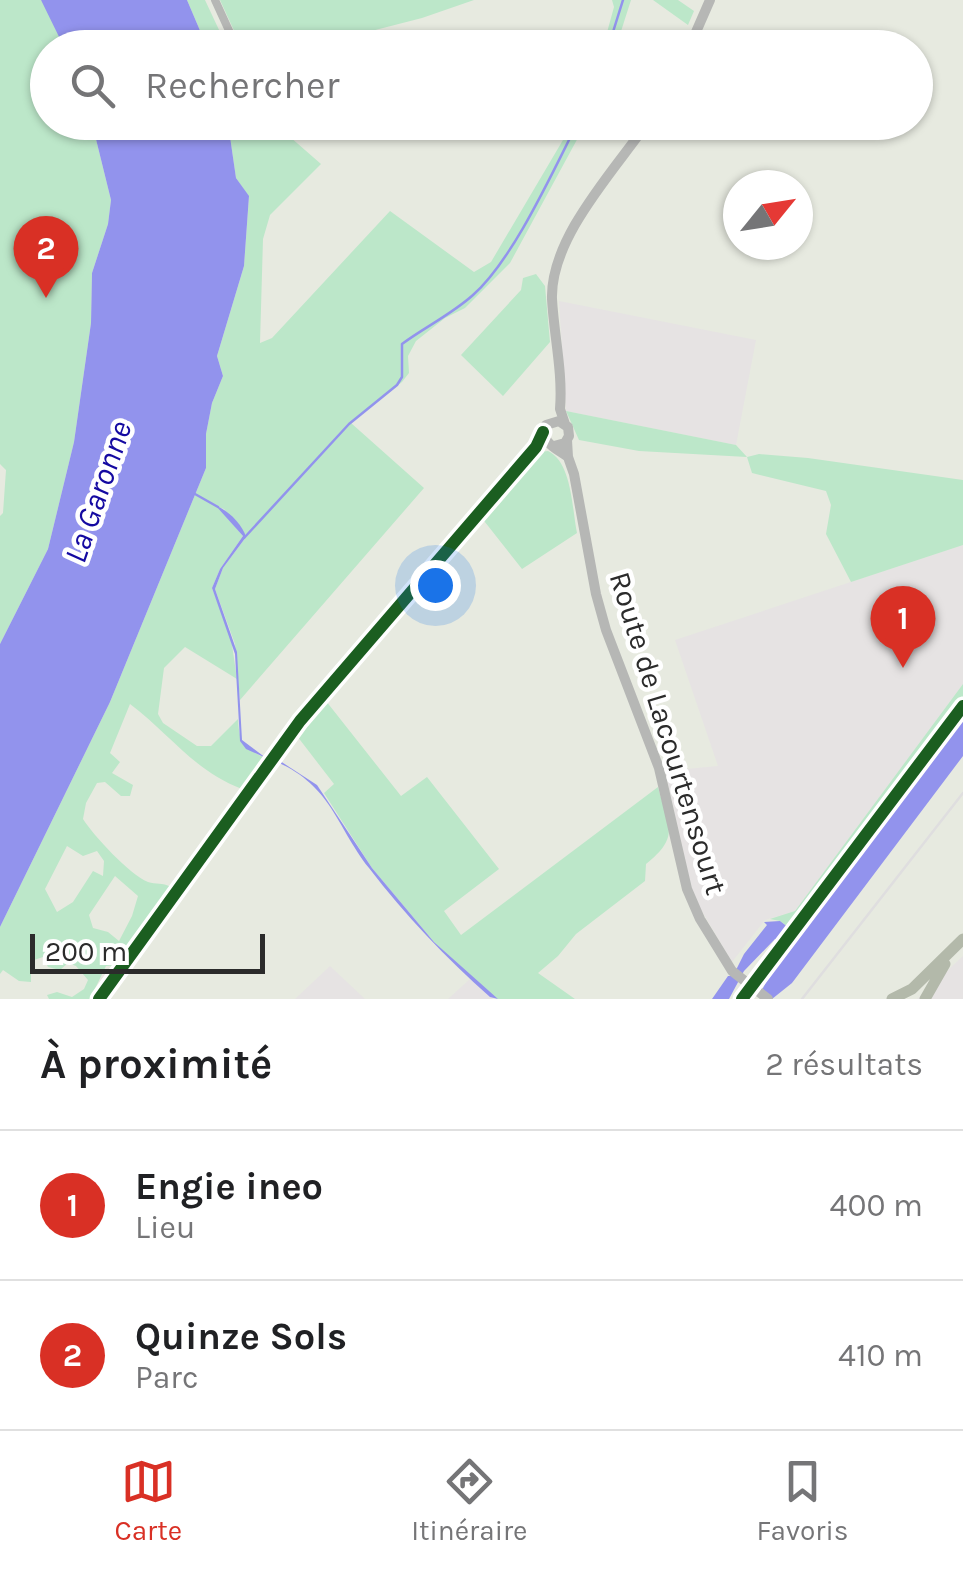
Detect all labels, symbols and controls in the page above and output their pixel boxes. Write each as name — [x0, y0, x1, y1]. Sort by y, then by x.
search box — [30, 30, 933, 140]
icon: search — [65, 58, 120, 113]
text: Rechercher — [145, 63, 339, 108]
north arrow — [723, 170, 813, 260]
pin: 2 — [13, 216, 78, 298]
water label: La Garonne — [57, 416, 140, 568]
your location — [410, 560, 461, 611]
street label: Route de Lacourtensourt — [602, 567, 734, 899]
pin: 1 — [870, 586, 936, 668]
scale bar — [30, 929, 265, 974]
text: 200 m — [45, 935, 127, 968]
text: À proximité — [40, 1039, 272, 1089]
text: 2 résultats — [765, 1046, 923, 1083]
text: Engie ineo — [135, 1164, 323, 1209]
text: 1 — [67, 1187, 78, 1224]
text: 400 m — [830, 1187, 923, 1224]
text: Lieu — [135, 1209, 195, 1246]
text: Quinze Sols — [135, 1314, 347, 1359]
text: 2 — [63, 1337, 82, 1374]
text: 410 m — [838, 1337, 923, 1374]
text: Parc — [135, 1359, 198, 1396]
tab: Carte — [115, 1454, 182, 1547]
tab: Itinéraire — [411, 1454, 528, 1547]
tab: Favoris — [757, 1454, 848, 1547]

